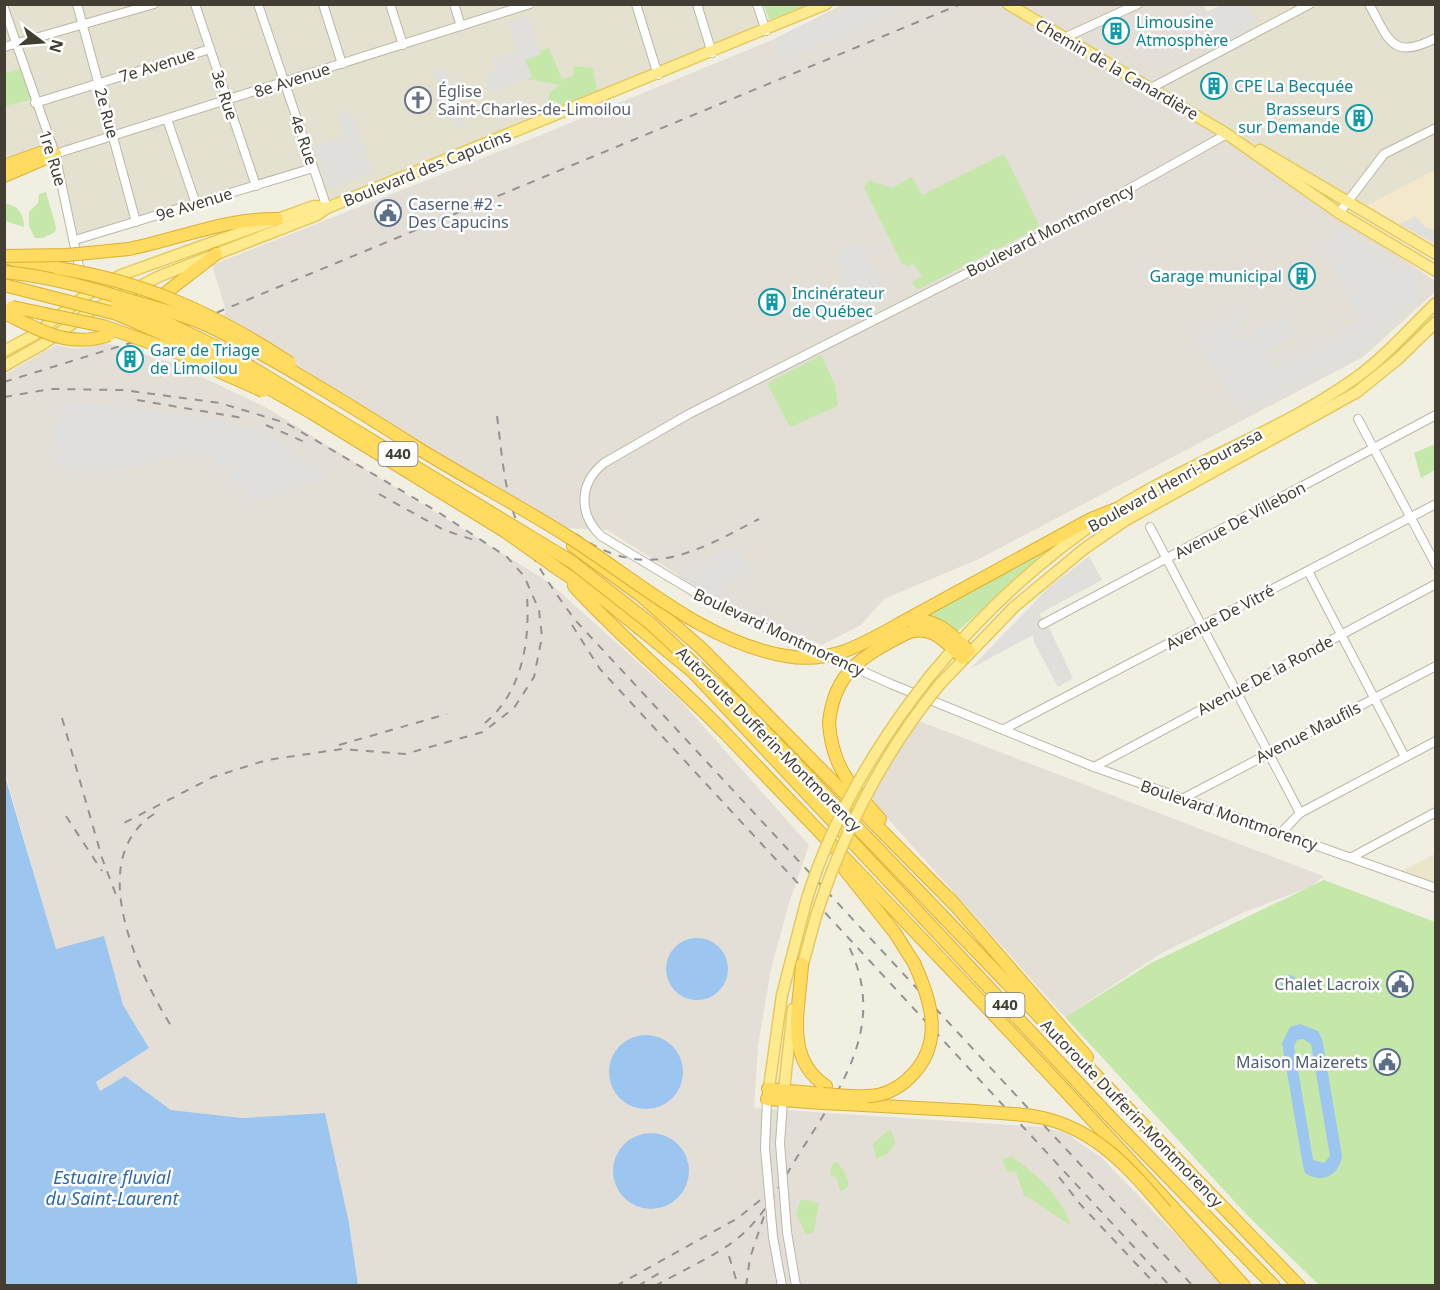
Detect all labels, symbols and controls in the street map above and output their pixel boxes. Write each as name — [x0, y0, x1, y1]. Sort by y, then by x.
place label: Limousine Atmosphère — [1136, 11, 1228, 51]
north arrow — [12, 12, 72, 72]
street label: Chemin de la Canardière — [1031, 13, 1203, 125]
building icon: Limousine Atmosphère — [1101, 16, 1131, 46]
text: N — [44, 37, 69, 55]
street label: 7e Avenue — [116, 42, 198, 88]
street label: 8e Avenue — [251, 57, 333, 103]
street label: 3e Rue — [207, 67, 243, 123]
building icon: CPE La Becquée — [1199, 71, 1229, 101]
place label: CPE La Becquée — [1234, 75, 1353, 97]
place label: Église Saint-Charles-de-Limoilou — [438, 80, 631, 120]
street label: 2e Rue — [90, 85, 124, 141]
church icon: Église Saint-Charles-de-Limoilou — [403, 85, 433, 115]
place label: Brasseurs sur Demande — [1238, 98, 1340, 138]
building icon: Brasseurs sur Demande — [1344, 103, 1374, 133]
street label: 4e Rue — [285, 112, 323, 168]
street label: Boulevard des Capucins — [340, 124, 514, 212]
street label: 1re Rue — [34, 127, 72, 189]
street label: Boulevard Montmorency — [962, 178, 1138, 282]
street label: 9e Avenue — [153, 182, 235, 226]
place label: Caserne #2 - Des Capucins — [408, 193, 509, 233]
public building icon: Caserne #2 - Des Capucins — [373, 198, 403, 228]
building icon: Garage municipal — [1287, 261, 1317, 291]
place label: Garage municipal — [1149, 265, 1282, 287]
place label: Incinérateur de Québec — [792, 282, 885, 322]
building icon: Incinérateur de Québec — [757, 287, 787, 317]
place label: Gare de Triage de Limoilou — [150, 339, 260, 379]
building icon: Gare de Triage de Limoilou — [115, 344, 145, 374]
street label: Boulevard Henri-Bourassa — [1084, 423, 1266, 537]
road number: 440 — [378, 442, 418, 466]
street label: Avenue De Villebon — [1171, 476, 1309, 564]
street label: Avenue De Vitré — [1162, 579, 1278, 655]
street label: Boulevard Montmorency — [690, 583, 869, 682]
street label: Avenue De la Ronde — [1193, 630, 1337, 720]
street label: Autoroute Dufferin-Montmorency — [672, 642, 867, 837]
street label: Avenue Maufils — [1252, 696, 1364, 768]
street label: Boulevard Montmorency — [1138, 774, 1321, 856]
public building icon: Chalet Lacroix — [1385, 969, 1415, 999]
place label: Chalet Lacroix — [1274, 973, 1381, 995]
road number: 440 — [986, 993, 1024, 1017]
street label: Autoroute Dufferin-Montmorency — [1036, 1014, 1228, 1212]
public building icon: Maison Maizerets — [1372, 1047, 1402, 1077]
place label: Maison Maizerets — [1236, 1051, 1368, 1073]
water label: Estuaire fluvial du Saint-Laurent — [46, 1165, 179, 1210]

